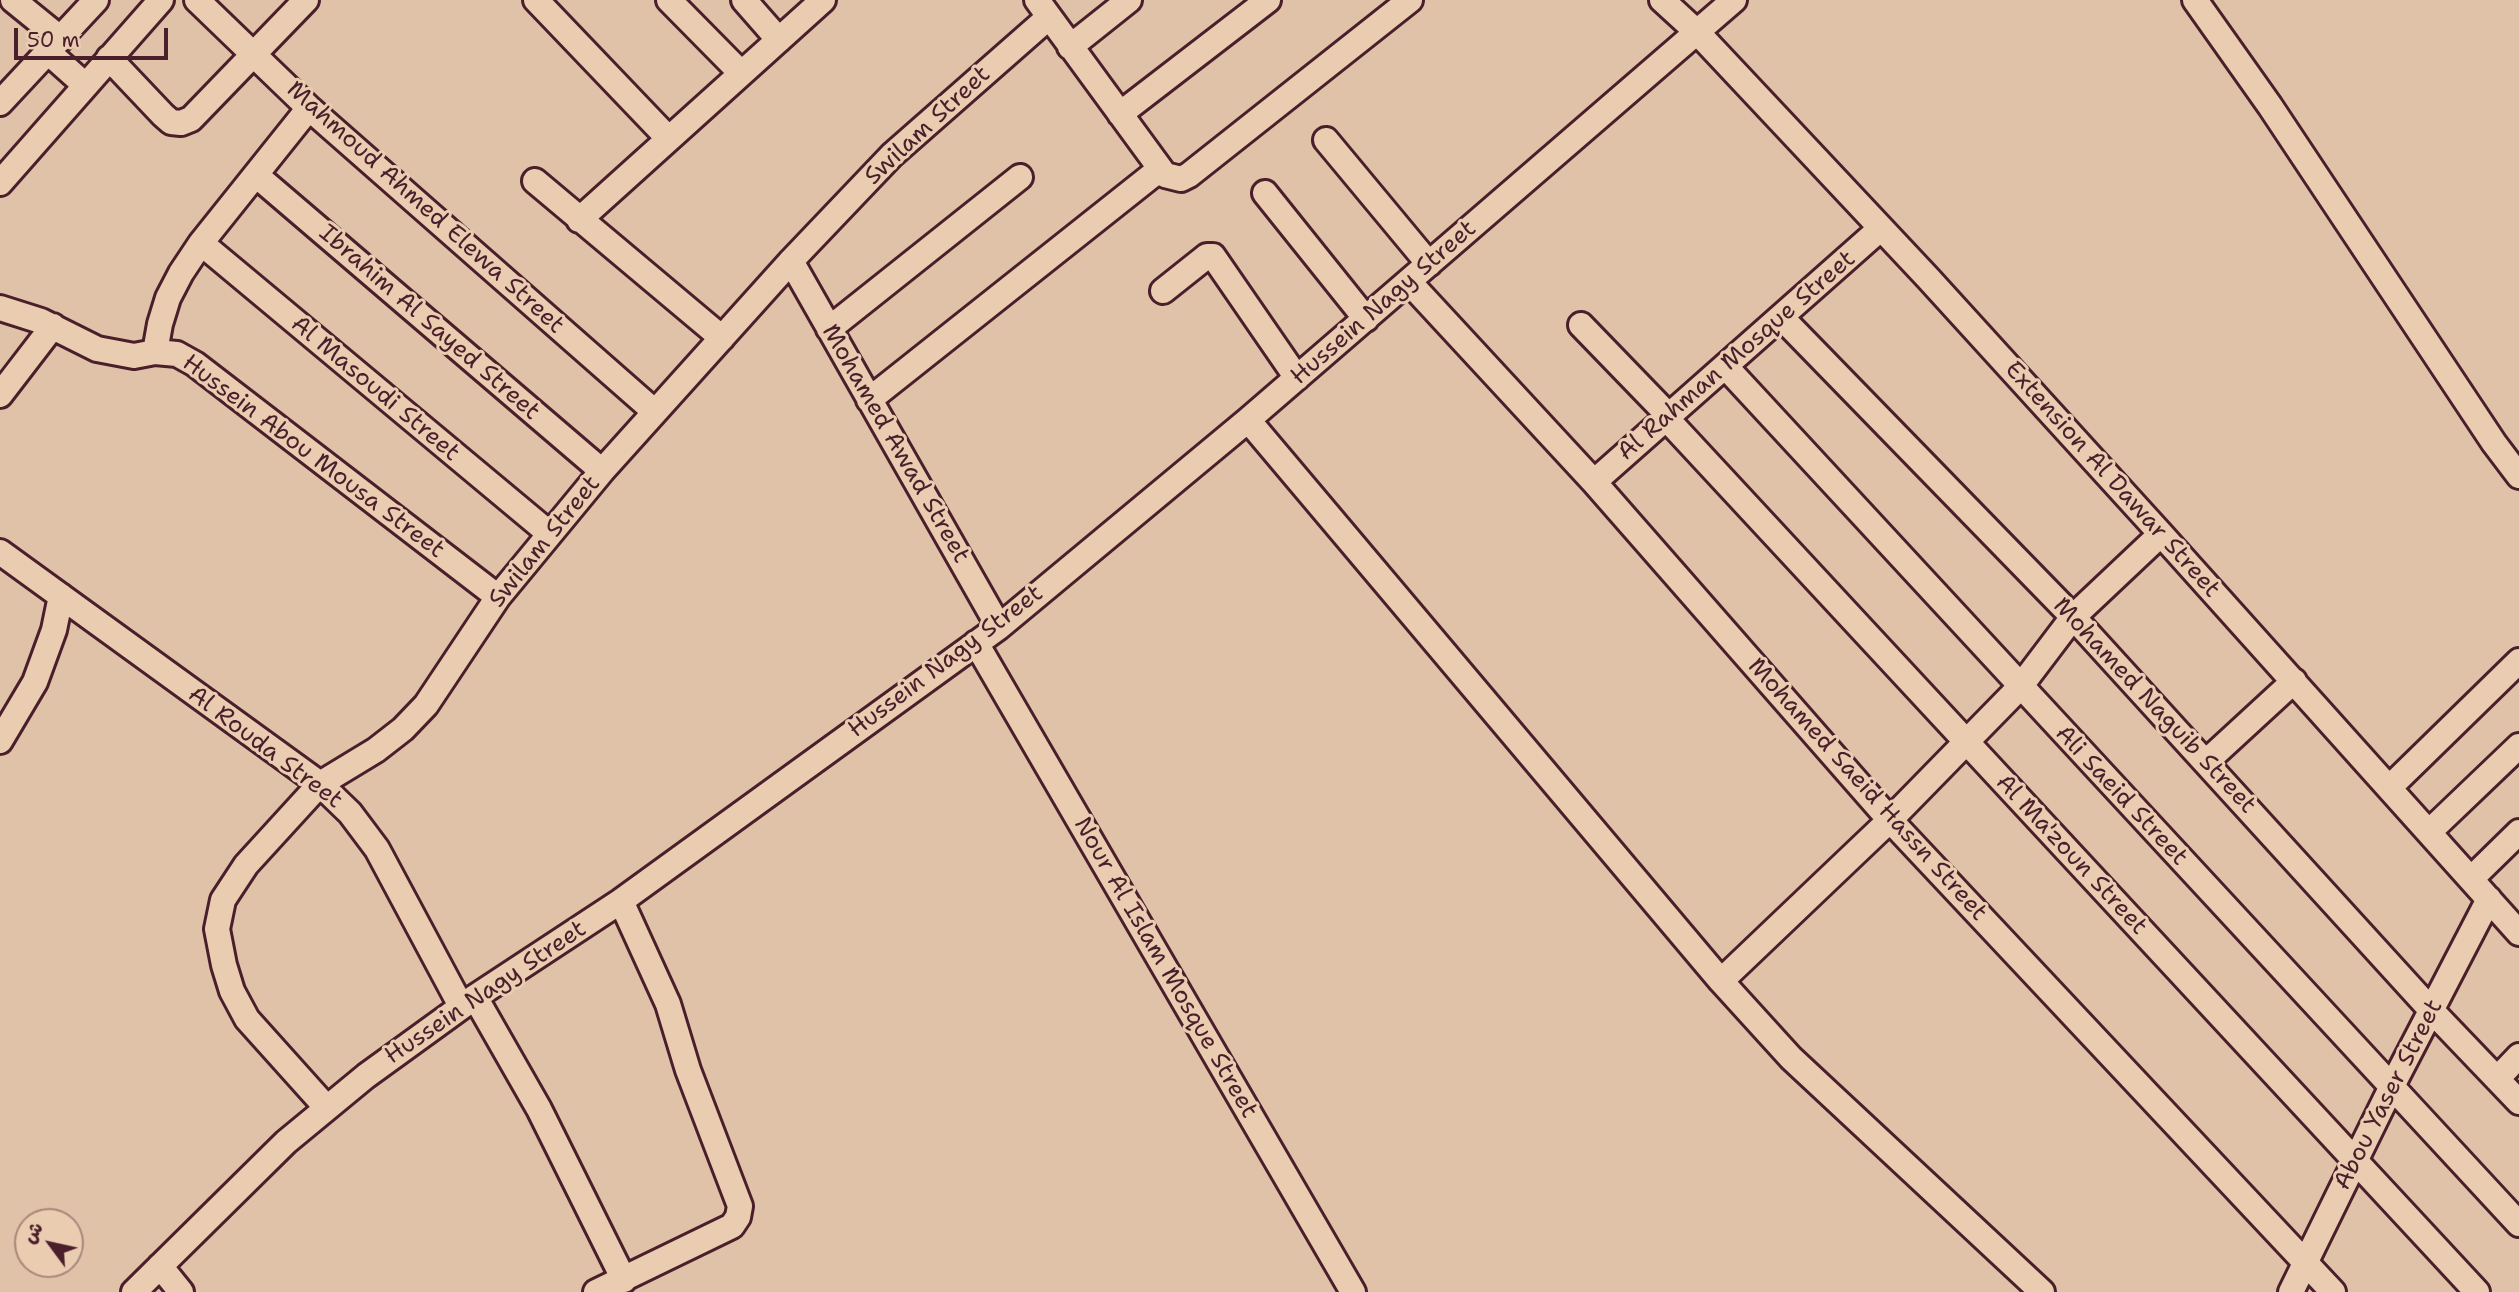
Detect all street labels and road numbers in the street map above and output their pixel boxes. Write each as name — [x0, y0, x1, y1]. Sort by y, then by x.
street label: Swilam Street — [859, 61, 997, 191]
street label: Mahmoud Ahmed Elewa Street — [280, 76, 570, 340]
street label: Hussein Nagy Street — [1285, 215, 1483, 391]
street label: Ibrahim Al Sayed Street — [313, 219, 545, 427]
street label: Al Rahman Mosque Street — [1612, 245, 1862, 467]
street label: Al Masoudi Street — [285, 310, 465, 468]
street label: Mohamed Awad Street — [815, 320, 975, 568]
street label: Hussein Abou Mousa Street — [176, 349, 450, 565]
street label: Extension Al Dawar Street — [1998, 356, 2226, 604]
street label: Swilam Street — [483, 470, 607, 614]
street label: Hussein Nagy Street — [843, 579, 1049, 745]
street label: Mohamed Naguib Street — [2046, 592, 2262, 820]
street label: Mohamed Saeid Hassn Street — [1741, 653, 1993, 927]
street label: Al Rouda Street — [182, 681, 348, 815]
street label: Ali Saeid Street — [2049, 720, 2193, 872]
street label: Al Ma'zoun Street — [1989, 769, 2153, 941]
street label: Nour Al Islam Mosque Street — [1067, 813, 1263, 1123]
street label: Hussein Nagy Street — [380, 915, 592, 1071]
street label: Abou Yaser Street — [2329, 995, 2449, 1195]

